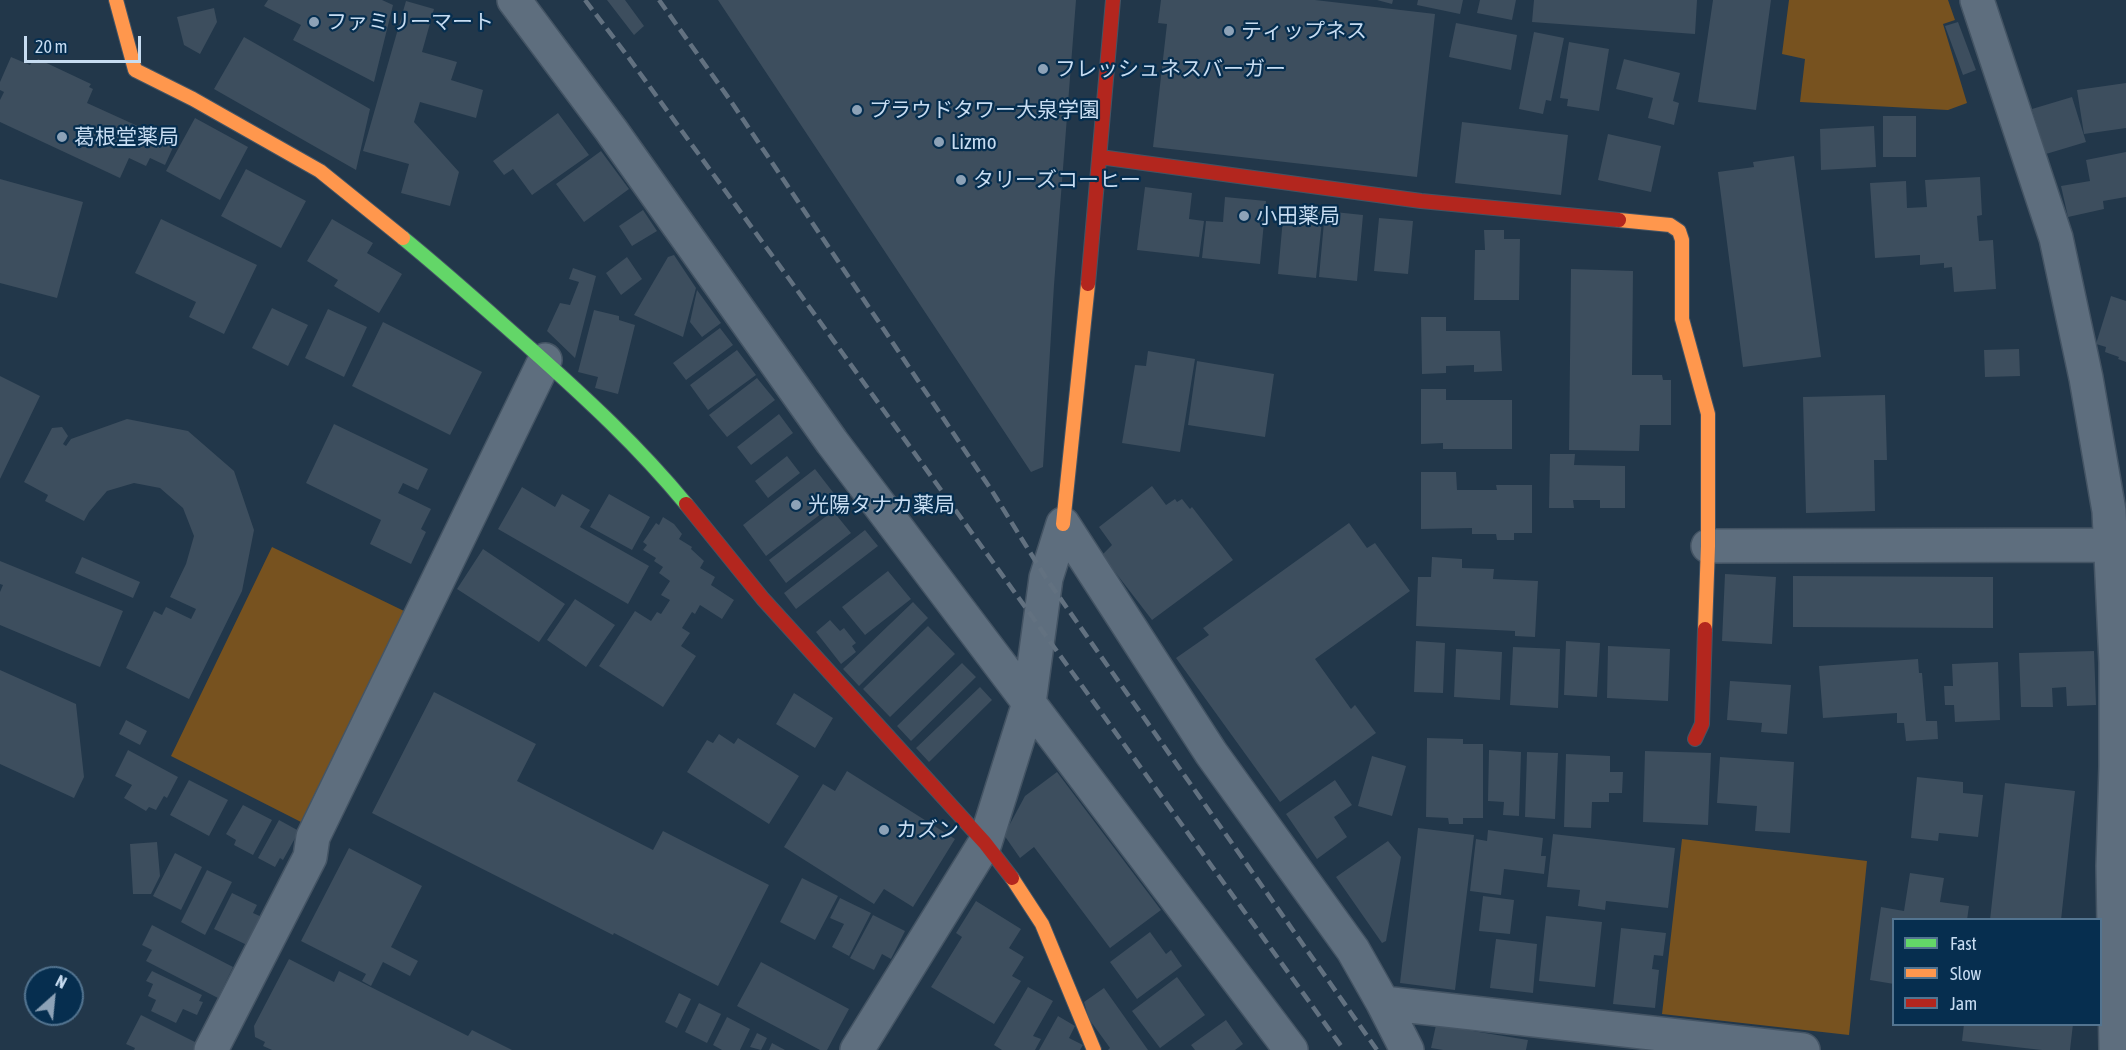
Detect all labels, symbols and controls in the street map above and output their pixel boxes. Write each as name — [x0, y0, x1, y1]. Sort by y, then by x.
place label: ファミリーマート — [326, 9, 494, 35]
marker: ファミリーマート — [307, 15, 321, 29]
place label: ティップネス — [1241, 18, 1367, 44]
scale bar — [27, 24, 144, 62]
marker: ティップネス — [1222, 24, 1236, 38]
text: 20 m — [35, 36, 67, 57]
place label: フレッシュネスバーガー — [1055, 56, 1286, 82]
marker: フレッシュネスバーガー — [1036, 62, 1050, 76]
place label: プラウドタワー大泉学園 — [869, 97, 1100, 123]
marker: プラウドタワー大泉学園 — [850, 103, 864, 117]
place label: 葛根堂薬局 — [74, 124, 179, 150]
place label: Lizmo — [951, 129, 997, 155]
marker: 葛根堂薬局 — [55, 130, 69, 144]
marker: Lizmo — [932, 135, 946, 149]
place label: タリーズコーヒー — [973, 167, 1141, 193]
marker: タリーズコーヒー — [954, 173, 968, 187]
place label: 小田薬局 — [1256, 203, 1340, 229]
marker: 小田薬局 — [1237, 209, 1251, 223]
place label: 光陽タナカ薬局 — [808, 492, 955, 518]
marker: 光陽タナカ薬局 — [789, 498, 803, 512]
place label: カズン — [896, 817, 959, 843]
marker: カズン — [877, 823, 891, 837]
legend — [1892, 918, 2102, 1026]
text: Fast — [1950, 933, 1977, 954]
text: Slow — [1950, 963, 1981, 984]
north arrow — [24, 966, 84, 1026]
text: N — [53, 972, 70, 992]
text: Jam — [1950, 993, 1977, 1014]

